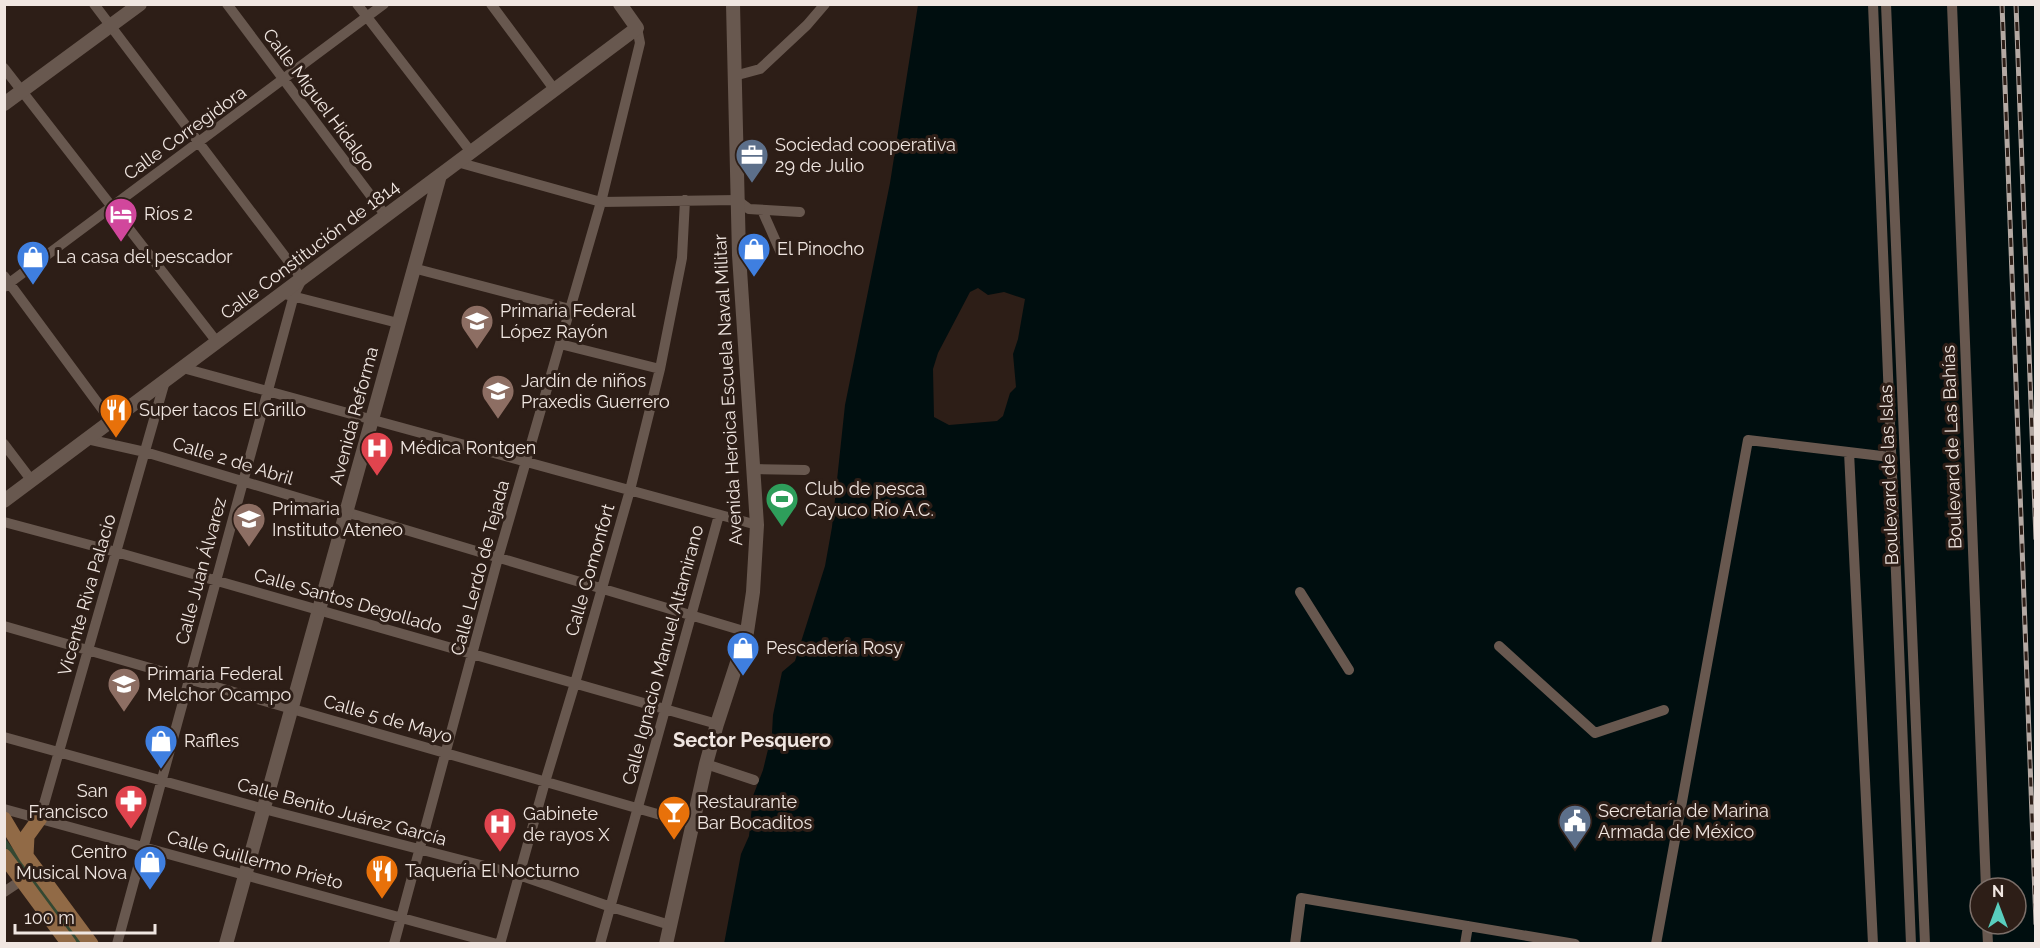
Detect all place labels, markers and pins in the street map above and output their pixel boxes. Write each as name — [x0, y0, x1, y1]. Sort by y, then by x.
place label: Sociedad cooperativa 29 de Julio — [775, 134, 956, 176]
office icon: Sociedad cooperativa 29 de Julio — [734, 137, 770, 184]
hotel icon: Ríos 2 — [103, 196, 139, 243]
place label: Ríos 2 — [144, 203, 193, 224]
shop icon: El Pinocho — [736, 231, 772, 278]
place label: El Pinocho — [777, 238, 865, 259]
shop icon: La casa del pescador — [15, 239, 51, 286]
place label: La casa del pescador — [56, 246, 233, 267]
place label: Primaria Federal López Rayón — [500, 300, 636, 342]
school or university icon: Primaria Federal López Rayón — [459, 303, 495, 350]
place label: Jardín de niños Praxedis Guerrero — [521, 370, 670, 412]
school or university icon: Jardín de niños Praxedis Guerrero — [480, 373, 516, 420]
restaurant icon: Super tacos El Grillo — [98, 392, 134, 439]
place label: Super tacos El Grillo — [139, 399, 306, 420]
hospital icon: Médica Rontgen — [359, 430, 395, 477]
place label: Médica Rontgen — [400, 437, 536, 458]
place label: Club de pesca Cayuco Río A.C. — [805, 478, 934, 520]
sports icon: Club de pesca Cayuco Río A.C. — [764, 481, 800, 528]
place label: Primaria Instituto Ateneo — [272, 498, 403, 540]
school or university icon: Primaria Instituto Ateneo — [231, 501, 267, 548]
shop icon: Pescadería Rosy — [725, 630, 761, 677]
place label: Pescadería Rosy — [766, 637, 903, 658]
place label: Primaria Federal Melchor Ocampo — [147, 663, 292, 705]
school or university icon: Primaria Federal Melchor Ocampo — [106, 666, 142, 713]
shop icon: Raffles — [143, 723, 179, 770]
place label: Raffles — [184, 730, 240, 751]
place label: San Francisco — [29, 780, 108, 822]
pharmacy icon: San Francisco — [113, 783, 149, 830]
place label: Restaurante Bar Bocaditos — [697, 791, 812, 833]
bar icon: Restaurante Bar Bocaditos — [656, 794, 692, 841]
place label: Secretaría de Marina Armada de México — [1598, 800, 1769, 842]
place label: Gabinete de rayos X — [523, 803, 610, 845]
public building icon: Secretaría de Marina Armada de México — [1557, 803, 1593, 850]
hospital icon: Gabinete de rayos X — [482, 806, 518, 853]
place label: Centro Musical Nova — [16, 841, 127, 883]
shop icon: Centro Musical Nova — [132, 844, 168, 891]
restaurant icon: Taquería El Nocturno — [364, 853, 400, 900]
place label: Taquería El Nocturno — [405, 860, 580, 881]

